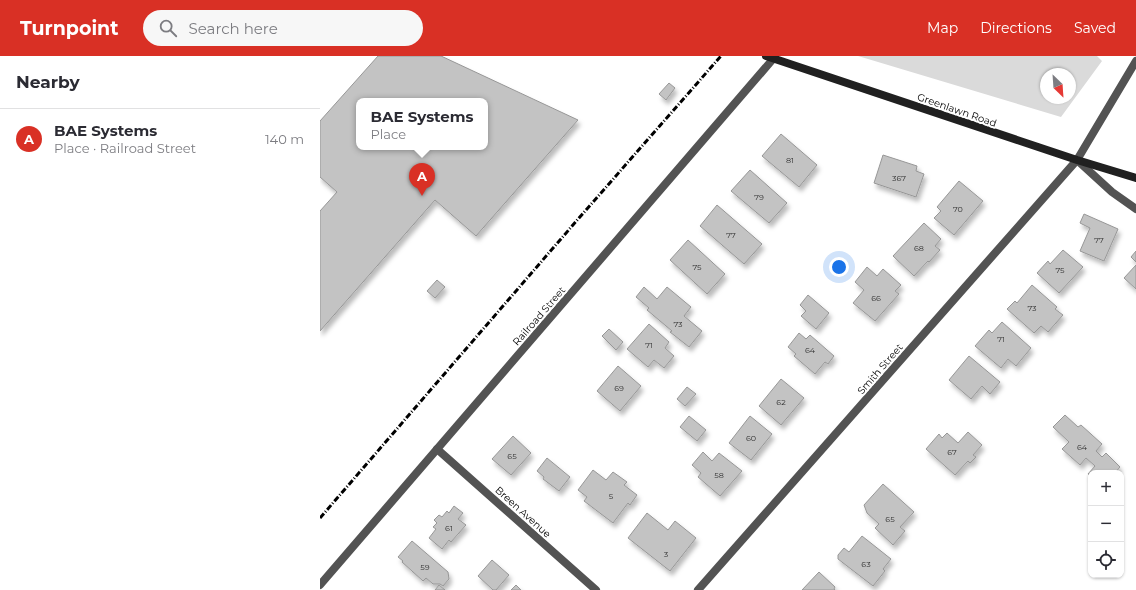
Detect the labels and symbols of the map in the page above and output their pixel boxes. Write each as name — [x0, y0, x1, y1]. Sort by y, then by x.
north arrow — [1040, 68, 1076, 104]
street label: Greenlawn Road — [916, 90, 998, 130]
house number: 81 — [786, 155, 794, 165]
pin: A — [409, 163, 435, 196]
house number: 367 — [892, 173, 906, 183]
house number: 79 — [754, 192, 764, 202]
house number: 70 — [953, 204, 963, 214]
house number: 77 — [726, 230, 736, 240]
house number: 77 — [1094, 235, 1104, 245]
house number: 68 — [914, 243, 924, 253]
your location — [829, 257, 849, 277]
house number: 75 — [692, 262, 702, 272]
house number: 75 — [1055, 265, 1065, 275]
street label: Railroad Street — [510, 284, 568, 348]
house number: 66 — [871, 293, 881, 303]
house number: 73 — [1027, 303, 1037, 313]
house number: 73 — [673, 319, 683, 329]
house number: 71 — [997, 334, 1005, 344]
house number: 71 — [645, 340, 653, 350]
street label: Smith Street — [854, 341, 906, 397]
house number: 64 — [805, 345, 816, 355]
house number: 69 — [614, 383, 624, 393]
house number: 62 — [776, 397, 786, 407]
house number: 60 — [746, 433, 756, 443]
house number: 64 — [1077, 442, 1088, 452]
house number: 67 — [947, 447, 957, 457]
house number: 65 — [507, 451, 517, 461]
house number: 58 — [714, 470, 724, 480]
street label: Breen Avenue — [492, 484, 554, 540]
house number: 5 — [609, 491, 614, 501]
house number: 65 — [885, 514, 895, 524]
house number: 61 — [445, 523, 453, 533]
house number: 3 — [664, 549, 669, 559]
house number: 63 — [861, 559, 871, 569]
house number: 59 — [420, 562, 430, 572]

